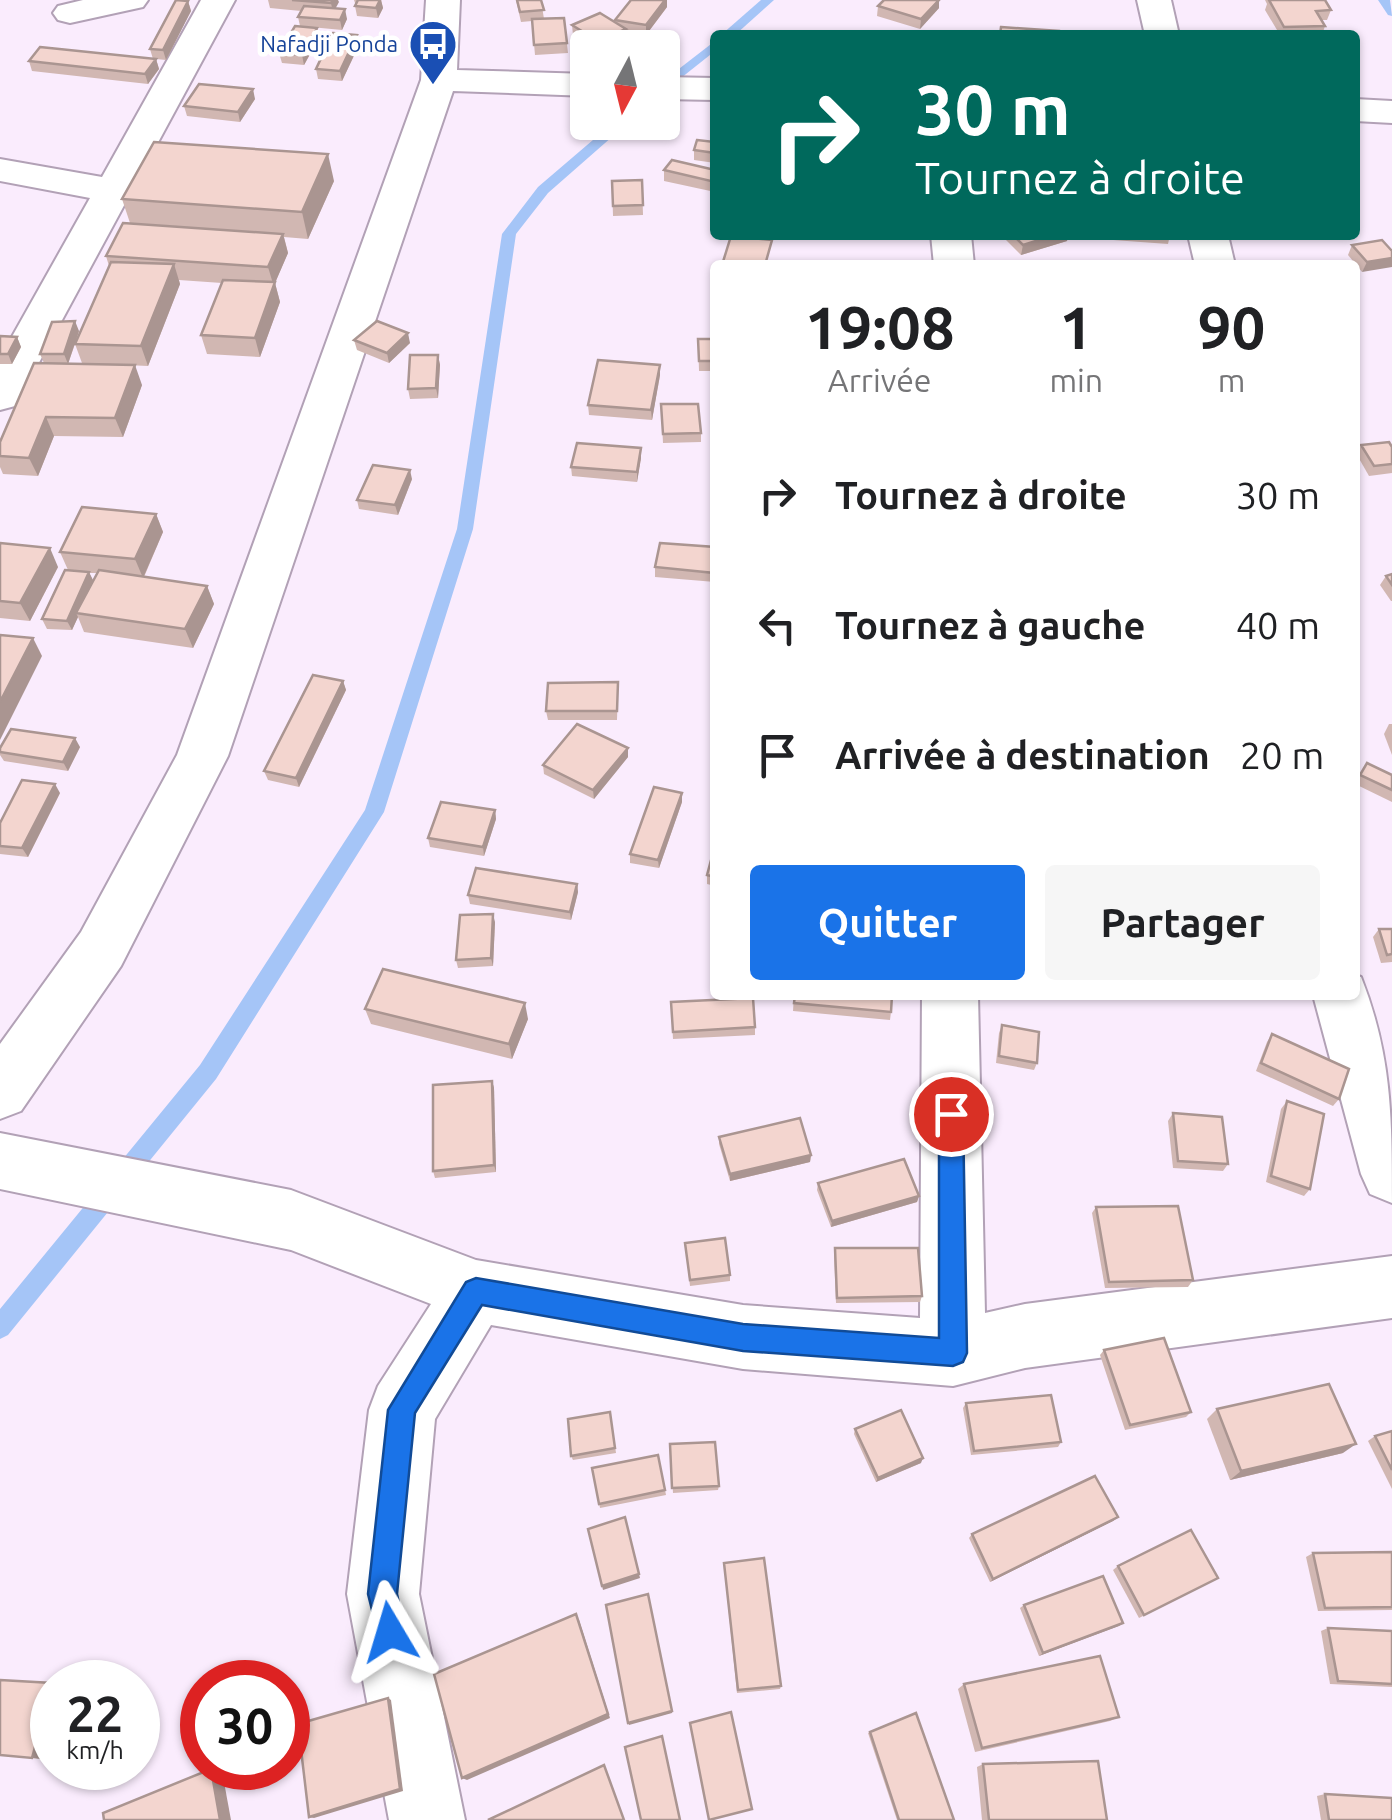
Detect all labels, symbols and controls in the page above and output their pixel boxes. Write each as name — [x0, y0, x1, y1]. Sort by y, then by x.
bus stop icon: Nafadji Ponda — [407, 18, 459, 86]
north arrow — [570, 30, 680, 140]
map controls — [570, 30, 680, 140]
place label: Nafadji Ponda — [260, 31, 398, 56]
icon: right — [750, 70, 880, 200]
text: 30 m — [915, 70, 1071, 148]
text: Tournez à droite — [915, 152, 1245, 203]
text: 19:08 — [805, 293, 955, 360]
text: 1 — [1059, 293, 1093, 360]
text: 90 — [1198, 293, 1265, 360]
text: Arrivée — [828, 362, 932, 398]
text: min — [1049, 362, 1103, 398]
text: m — [1218, 362, 1245, 398]
icon: right — [750, 468, 805, 523]
text: Tournez à droite — [835, 474, 1127, 516]
text: 30 m — [1236, 474, 1320, 516]
icon: left — [750, 598, 805, 653]
text: Tournez à gauche — [835, 604, 1145, 646]
text: 40 m — [1236, 604, 1320, 646]
icon: arrive — [750, 728, 805, 783]
text: Arrivée à destination — [835, 734, 1210, 776]
text: 20 m — [1240, 734, 1324, 776]
button: Quitter — [750, 865, 1025, 980]
button: Partager — [1045, 865, 1320, 980]
pin — [909, 1072, 994, 1157]
icon: arrive — [924, 1087, 979, 1142]
position arrow — [338, 1580, 442, 1684]
speed limit sign: 30 — [180, 1660, 310, 1790]
text: 22 — [67, 1685, 123, 1741]
text: km/h — [66, 1736, 124, 1764]

